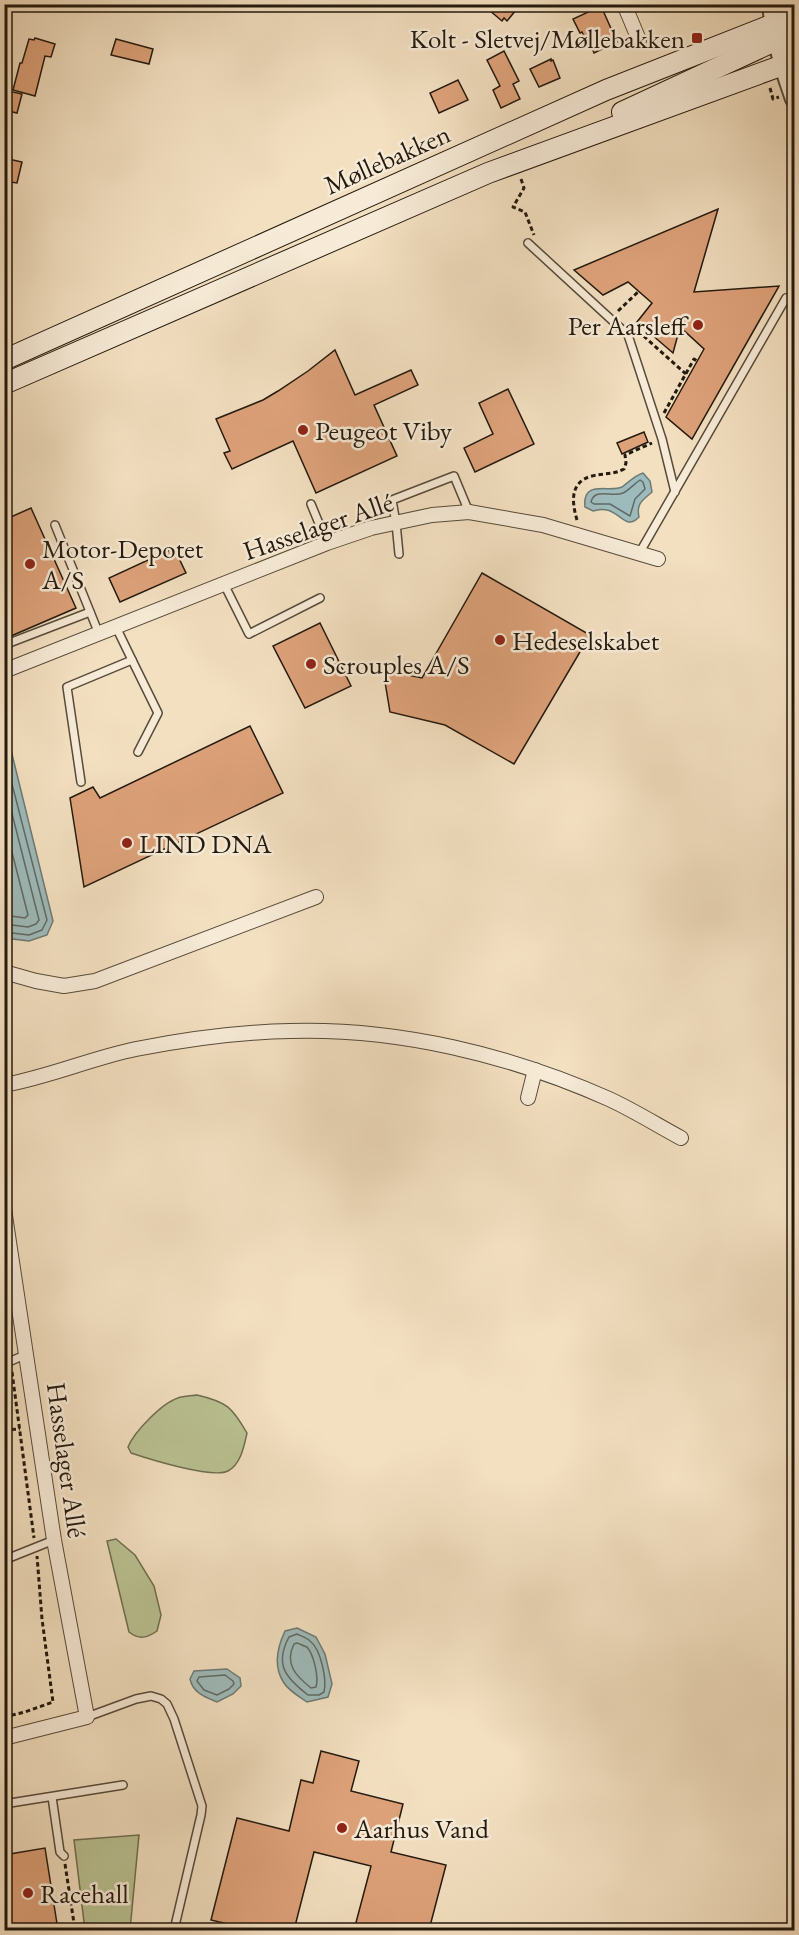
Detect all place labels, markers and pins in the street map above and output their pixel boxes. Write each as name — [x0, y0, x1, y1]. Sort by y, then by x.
place label: Kolt - Sletvej/Møllebakken — [410, 21, 685, 56]
marker: Kolt - Sletvej/Møllebakken — [690, 31, 704, 45]
place label: Per Aarsleff — [568, 308, 689, 343]
marker: Per Aarsleff — [691, 318, 705, 332]
place label: Peugeot Viby — [315, 413, 452, 448]
marker: Peugeot Viby — [296, 423, 310, 437]
place label: Motor-Depotet A/S — [41, 531, 204, 597]
marker: Motor-Depotet A/S — [23, 557, 37, 571]
place label: Hedeselskabet — [512, 623, 660, 658]
marker: Hedeselskabet — [493, 633, 507, 647]
place label: Scrouples A/S — [323, 647, 470, 682]
marker: Scrouples A/S — [304, 657, 318, 671]
place label: LIND DNA — [139, 826, 272, 861]
marker: LIND DNA — [120, 836, 134, 850]
place label: Aarhus Vand — [353, 1811, 489, 1846]
marker: Aarhus Vand — [335, 1821, 349, 1835]
place label: Racehall — [40, 1876, 129, 1911]
marker: Racehall — [21, 1886, 35, 1900]

